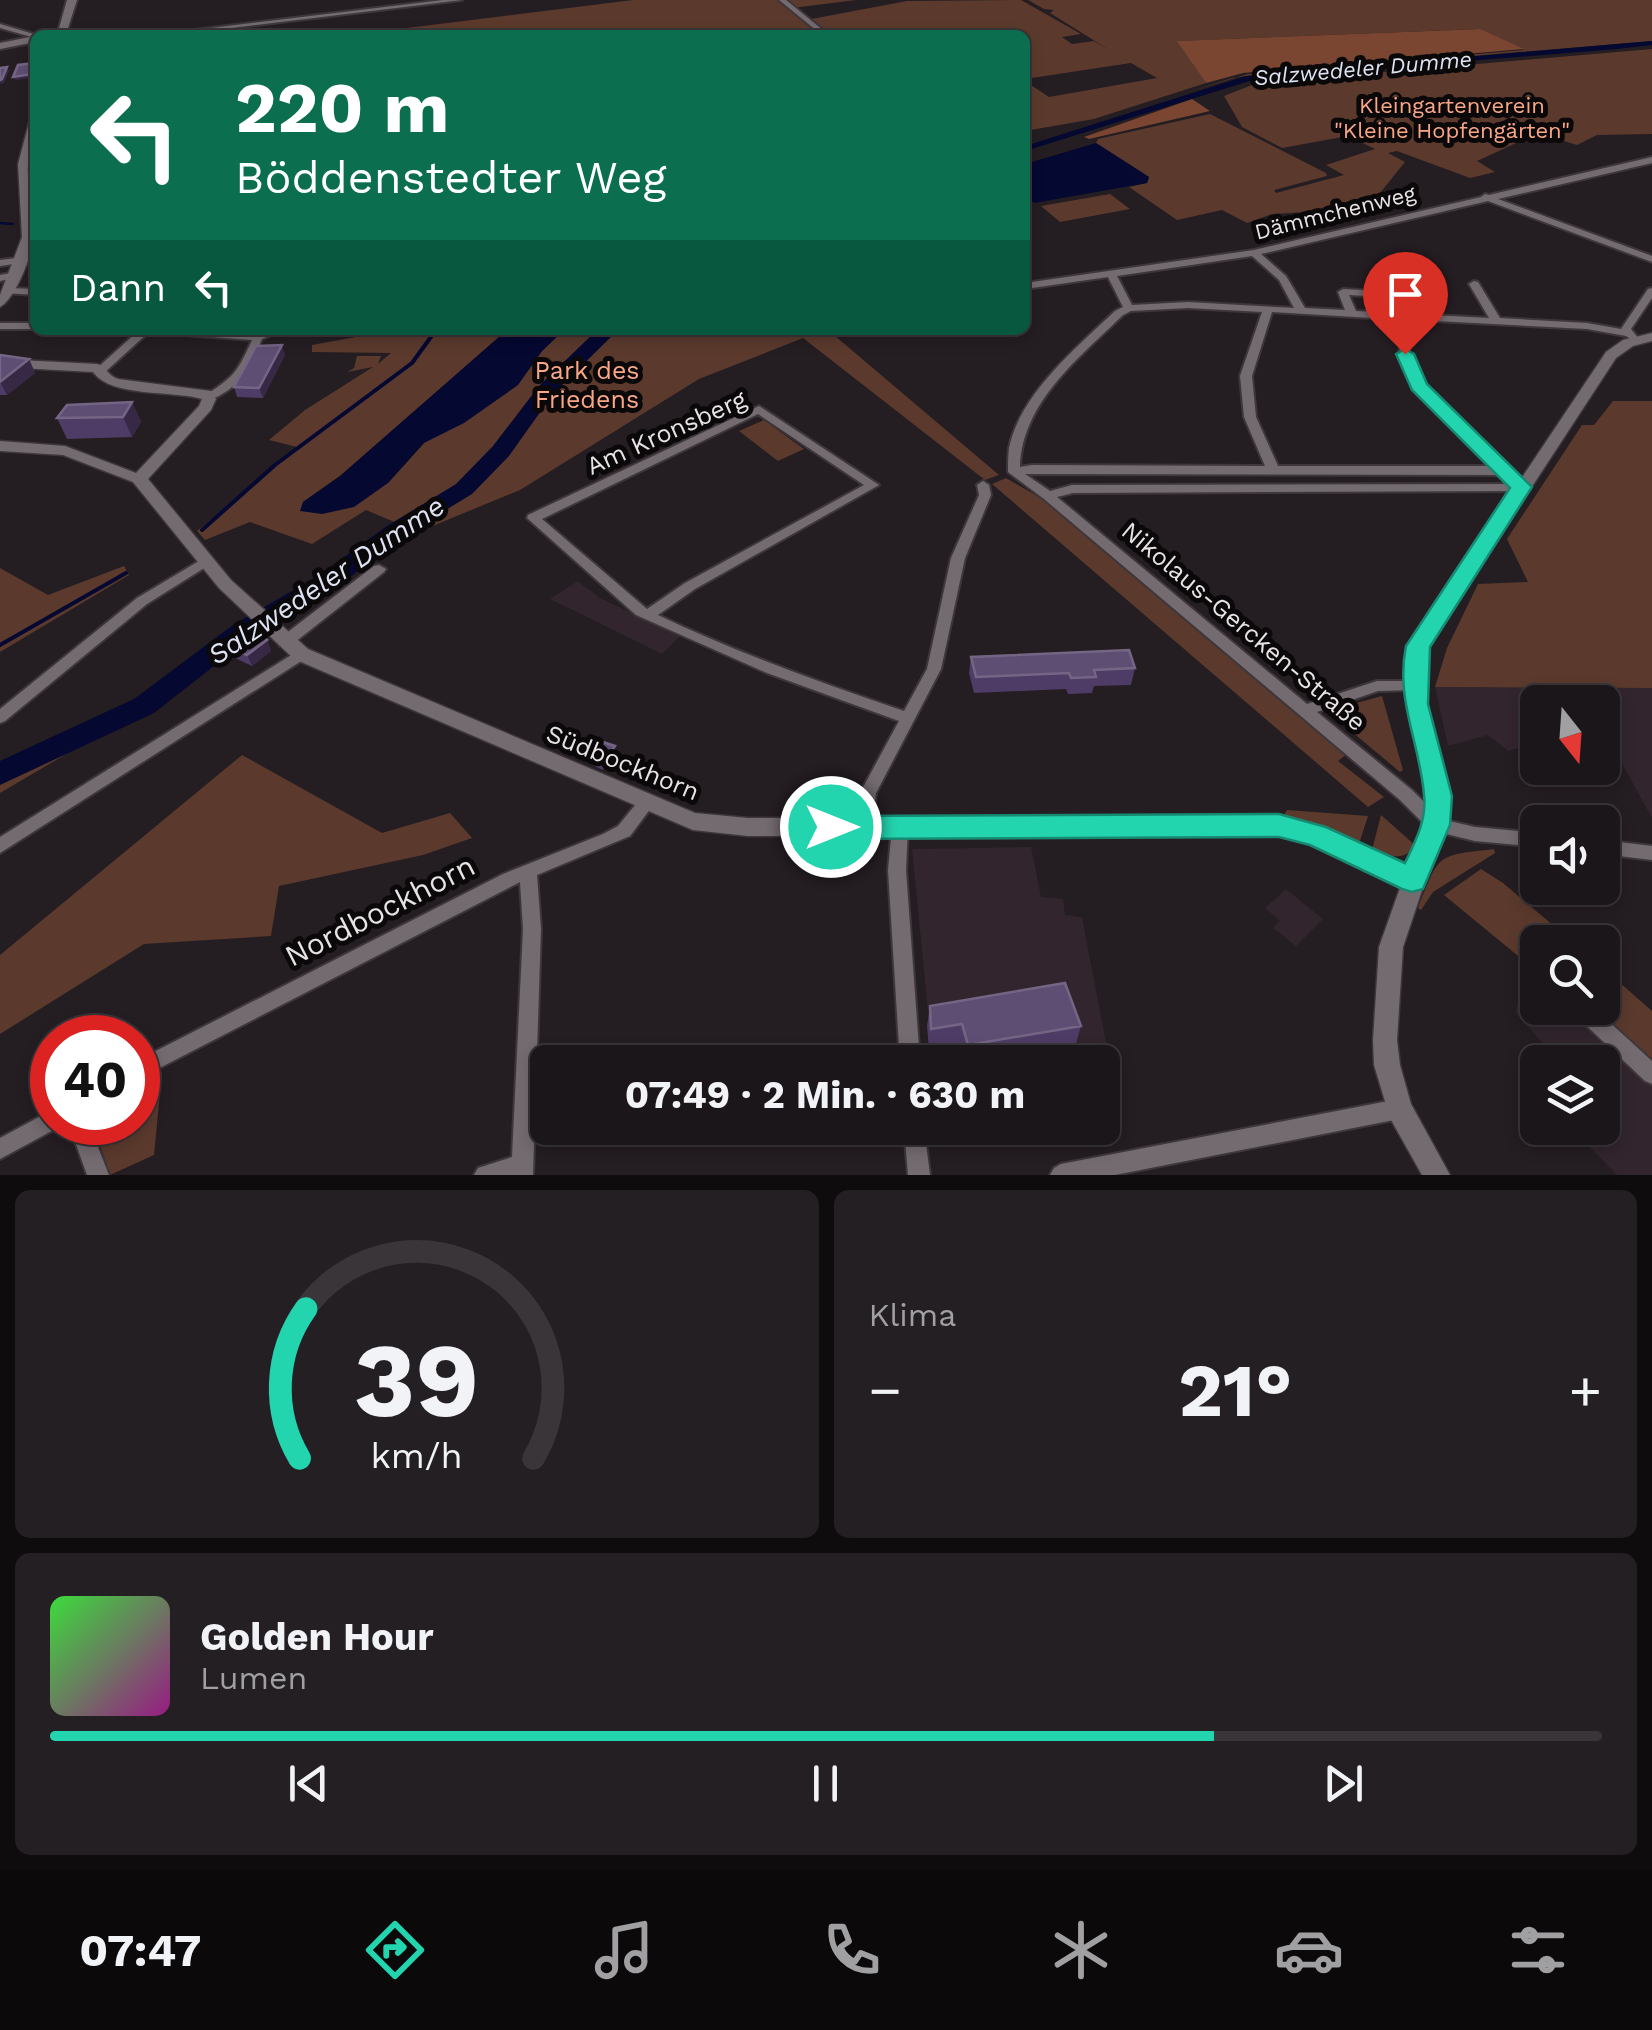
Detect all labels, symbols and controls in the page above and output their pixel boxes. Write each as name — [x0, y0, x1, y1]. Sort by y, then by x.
water label: Salzwedeler Dumme — [1253, 47, 1473, 90]
text: 220 m — [235, 67, 449, 149]
icon: left — [70, 70, 200, 200]
park label: Kleingartenverein "Kleine Hopfengärten" — [1334, 93, 1570, 143]
text: Böddenstedter Weg — [235, 151, 666, 204]
street label: Dämmchenweg — [1252, 180, 1418, 245]
pin — [1363, 252, 1448, 355]
icon: left — [186, 260, 241, 315]
text: Dann — [70, 266, 166, 310]
icon: arrive — [1378, 267, 1433, 322]
park label: Park des Friedens — [534, 356, 640, 414]
street label: Am Kronsberg — [582, 384, 751, 481]
water label: Salzwedeler Dumme — [202, 489, 451, 672]
street label: Nikolaus-Gercken-Straße — [1116, 516, 1371, 737]
north arrow — [1520, 685, 1620, 785]
map controls — [1520, 685, 1620, 1145]
street label: Südbockhorn — [542, 719, 703, 806]
position arrow — [779, 775, 883, 879]
button: sound — [1520, 805, 1620, 905]
street label: Nordbockhorn — [279, 848, 481, 973]
button: search — [1520, 925, 1620, 1025]
speed limit sign: 40 — [30, 1015, 160, 1145]
button: layers — [1520, 1045, 1620, 1145]
text: 07:49 · 2 Min. · 630 m — [625, 1073, 1025, 1117]
text: Klima — [869, 1296, 956, 1334]
text: 39 — [354, 1319, 480, 1441]
text: 21° — [1178, 1346, 1292, 1434]
text: − — [869, 1358, 902, 1422]
text: + — [1569, 1358, 1602, 1422]
text: km/h — [371, 1435, 463, 1477]
text: Golden Hour — [200, 1615, 434, 1659]
text: Lumen — [200, 1659, 307, 1697]
icon: previous — [281, 1756, 336, 1811]
icon: pause — [798, 1756, 853, 1811]
icon: next — [1316, 1756, 1371, 1811]
icon: directions — [360, 1915, 430, 1985]
icon: music — [589, 1915, 659, 1985]
icon: phone — [817, 1915, 887, 1985]
icon: climate — [1046, 1915, 1116, 1985]
icon: car — [1274, 1915, 1344, 1985]
icon: filters — [1503, 1915, 1573, 1985]
text: 07:47 — [79, 1924, 201, 1977]

